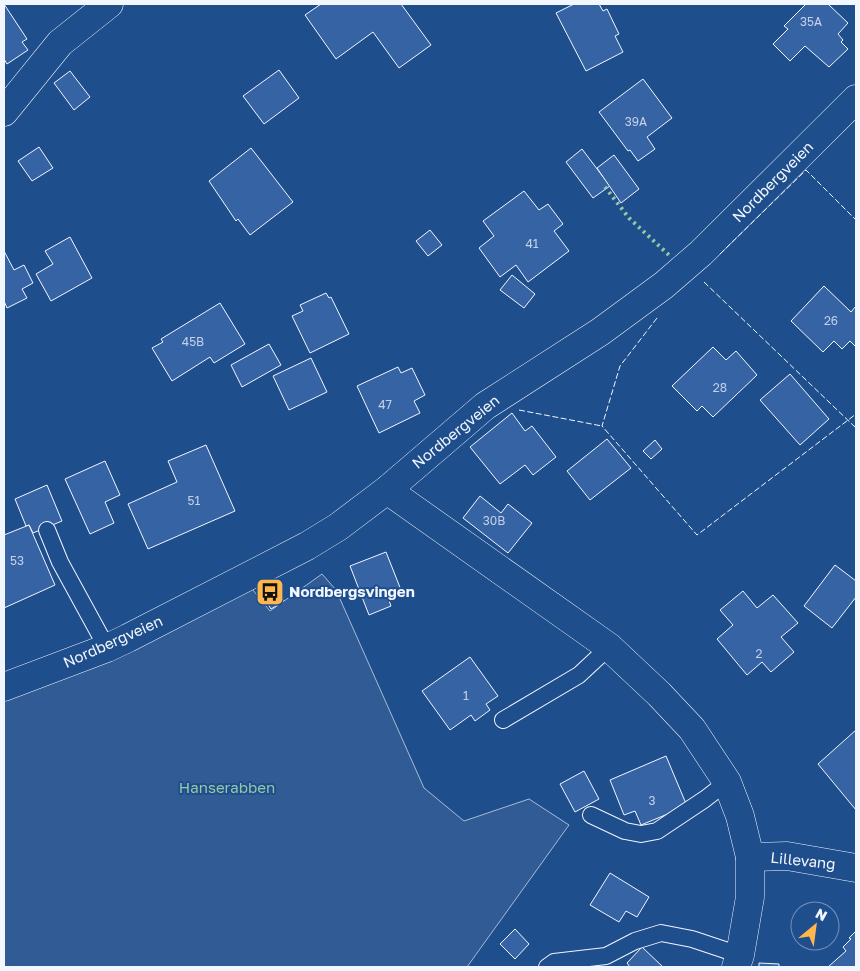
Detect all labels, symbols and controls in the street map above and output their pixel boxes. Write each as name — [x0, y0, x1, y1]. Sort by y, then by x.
house number: 35A — [800, 14, 822, 29]
house number: 39A — [625, 114, 647, 129]
street label: Nordbergveien — [728, 137, 816, 225]
house number: 41 — [525, 236, 539, 251]
house number: 26 — [824, 313, 838, 328]
house number: 45B — [182, 334, 204, 349]
house number: 28 — [713, 380, 727, 395]
street label: Nordbergveien — [408, 391, 503, 472]
house number: 47 — [378, 397, 392, 412]
house number: 51 — [188, 493, 201, 508]
house number: 30B — [483, 513, 505, 528]
house number: 53 — [10, 553, 24, 568]
bus stop icon: Nordbergsvingen — [255, 577, 285, 607]
place label: Nordbergsvingen — [289, 582, 415, 600]
street label: Nordbergveien — [60, 611, 165, 671]
house number: 2 — [756, 646, 763, 661]
house number: 1 — [463, 688, 469, 703]
park label: Hanserabben — [179, 778, 275, 796]
house number: 3 — [648, 793, 656, 808]
street label: Lillevang — [770, 848, 837, 872]
north arrow — [790, 901, 840, 951]
text: N — [813, 904, 830, 924]

